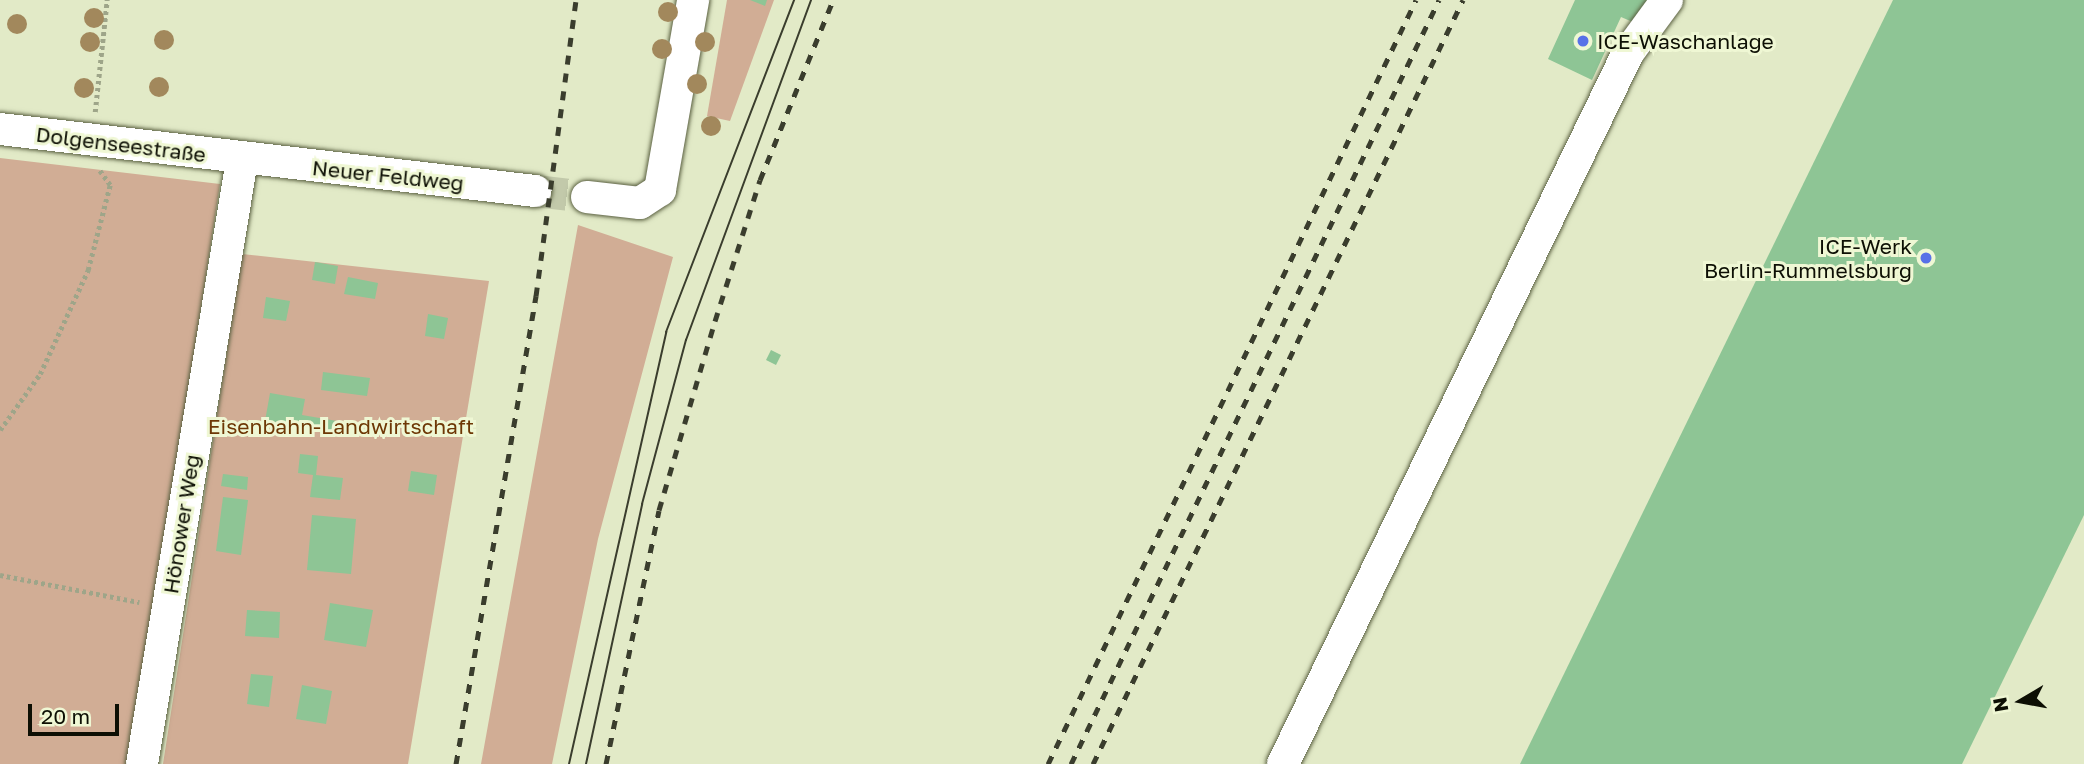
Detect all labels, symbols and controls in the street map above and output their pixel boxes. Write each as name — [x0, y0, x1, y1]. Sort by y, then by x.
place label: ICE-Waschanlage — [1597, 28, 1774, 54]
marker: ICE-Waschanlage — [1575, 33, 1591, 49]
street label: Dolgenseestraße — [35, 121, 207, 167]
street label: Neuer Feldweg — [311, 155, 465, 195]
place label: ICE-Werk Berlin-Rummelsburg — [1704, 233, 1912, 283]
marker: ICE-Werk Berlin-Rummelsburg — [1918, 250, 1934, 266]
park label: Eisenbahn-Landwirtschaft — [208, 413, 474, 439]
street label: Hönower Weg — [158, 453, 204, 595]
north arrow — [1986, 666, 2056, 736]
scale bar — [32, 690, 122, 734]
text: N — [1987, 696, 2012, 714]
text: 20 m — [41, 703, 90, 729]

